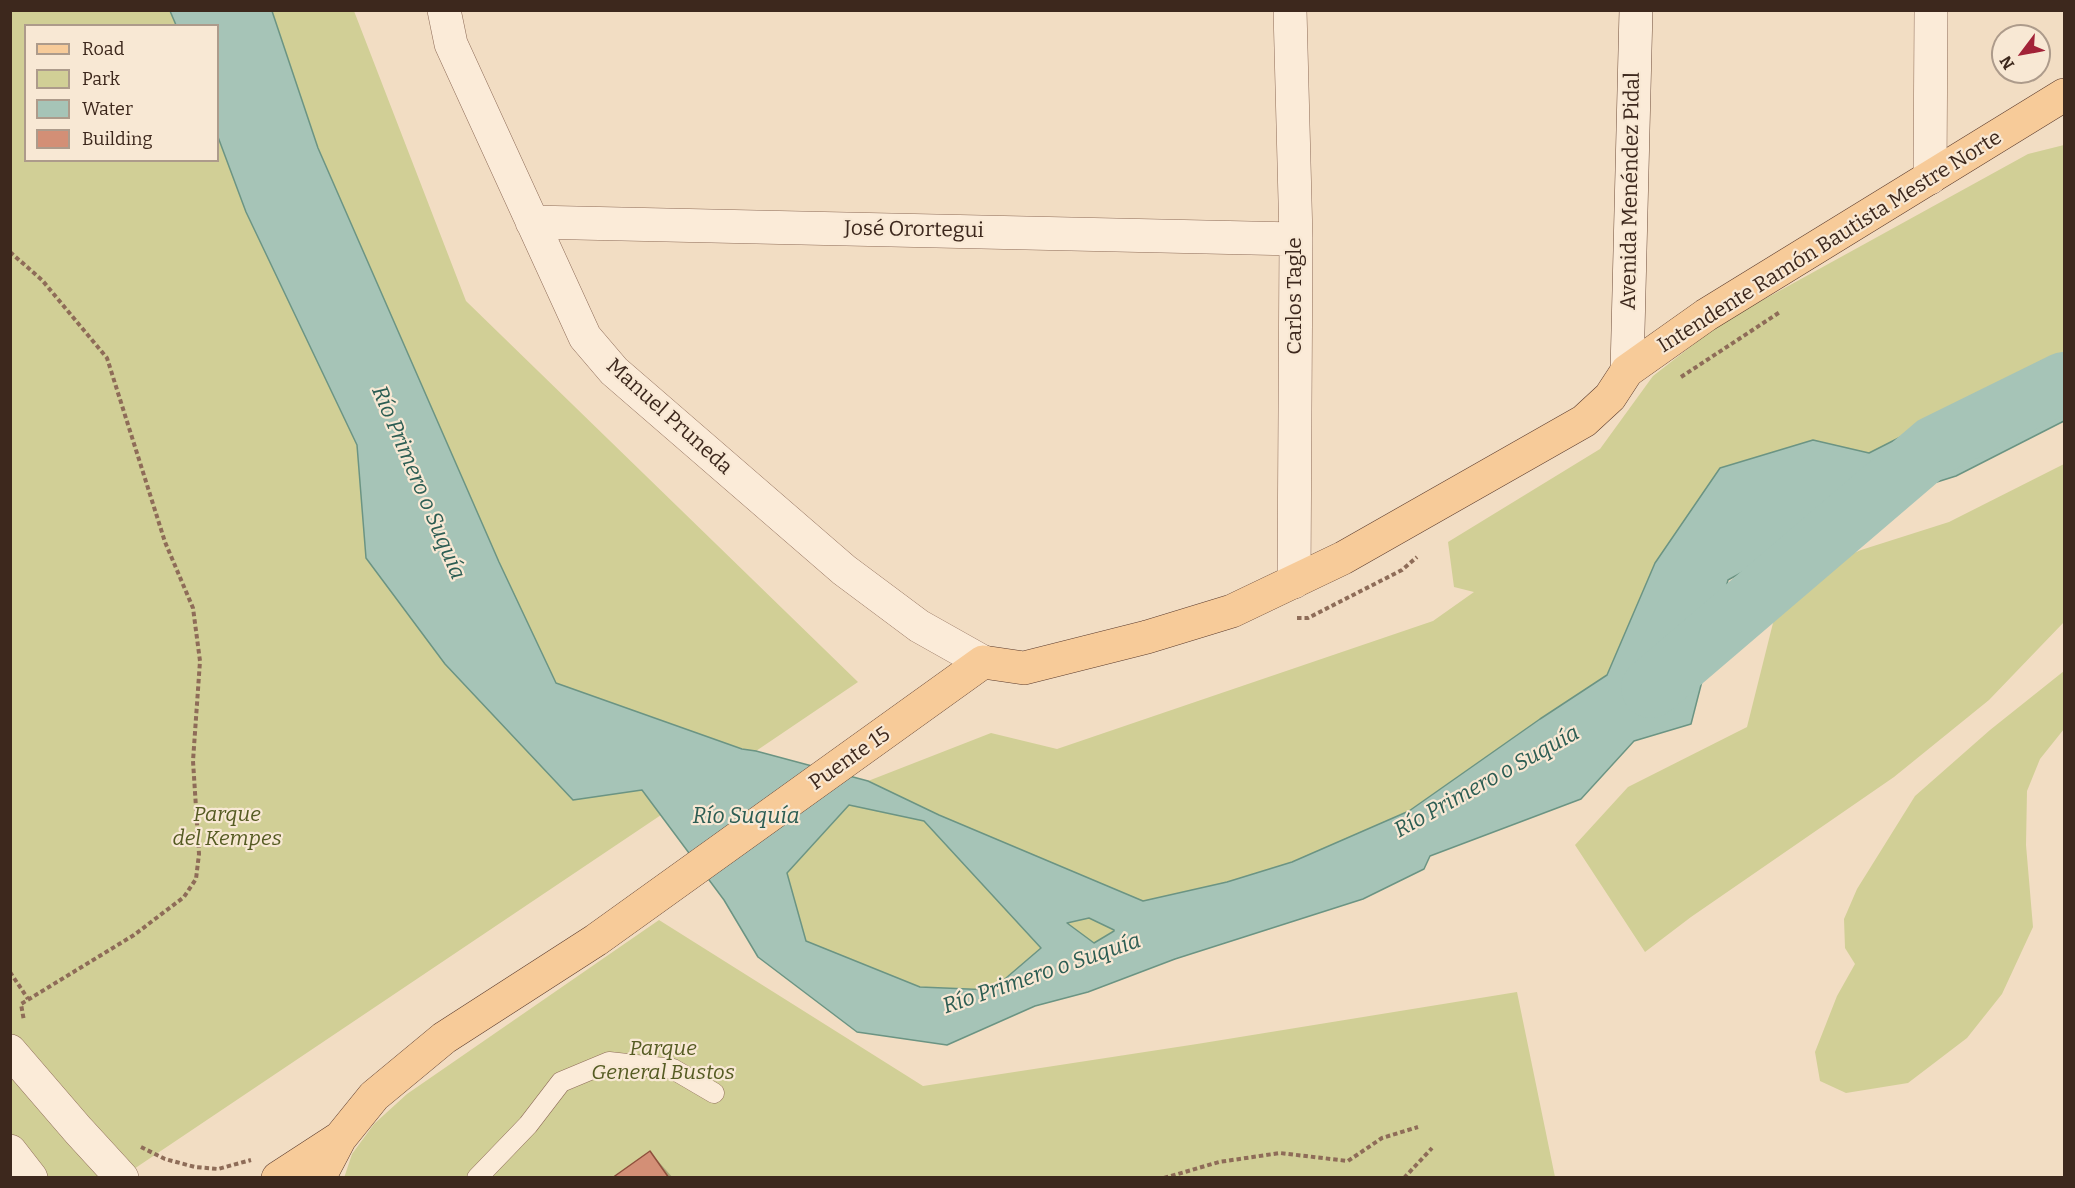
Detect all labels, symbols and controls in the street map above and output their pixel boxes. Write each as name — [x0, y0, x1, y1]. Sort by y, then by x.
legend — [24, 24, 219, 162]
north arrow — [1991, 24, 2051, 84]
text: Road — [82, 38, 124, 60]
text: N — [1996, 52, 2018, 73]
text: Park — [82, 68, 120, 90]
street label: Avenida Menéndez Pidal — [1616, 72, 1646, 310]
text: Water — [82, 98, 133, 120]
street label: Intendente Ramón Bautista Mestre Norte — [1653, 125, 2007, 359]
text: Building — [82, 128, 153, 150]
street label: José Orortegui — [844, 216, 984, 244]
street label: Carlos Tagle — [1282, 237, 1308, 355]
street label: Manuel Pruneda — [601, 354, 737, 480]
water label: Río Primero o Suquía — [365, 382, 471, 584]
water label: Río Primero o Suquía — [1390, 720, 1584, 844]
street label: Puente 15 — [805, 722, 895, 796]
park label: Parque del Kempes — [172, 802, 282, 852]
water label: Río Suquía — [692, 804, 800, 830]
water label: Río Primero o Suquía — [940, 928, 1144, 1020]
park label: Parque General Bustos — [591, 1036, 735, 1086]

